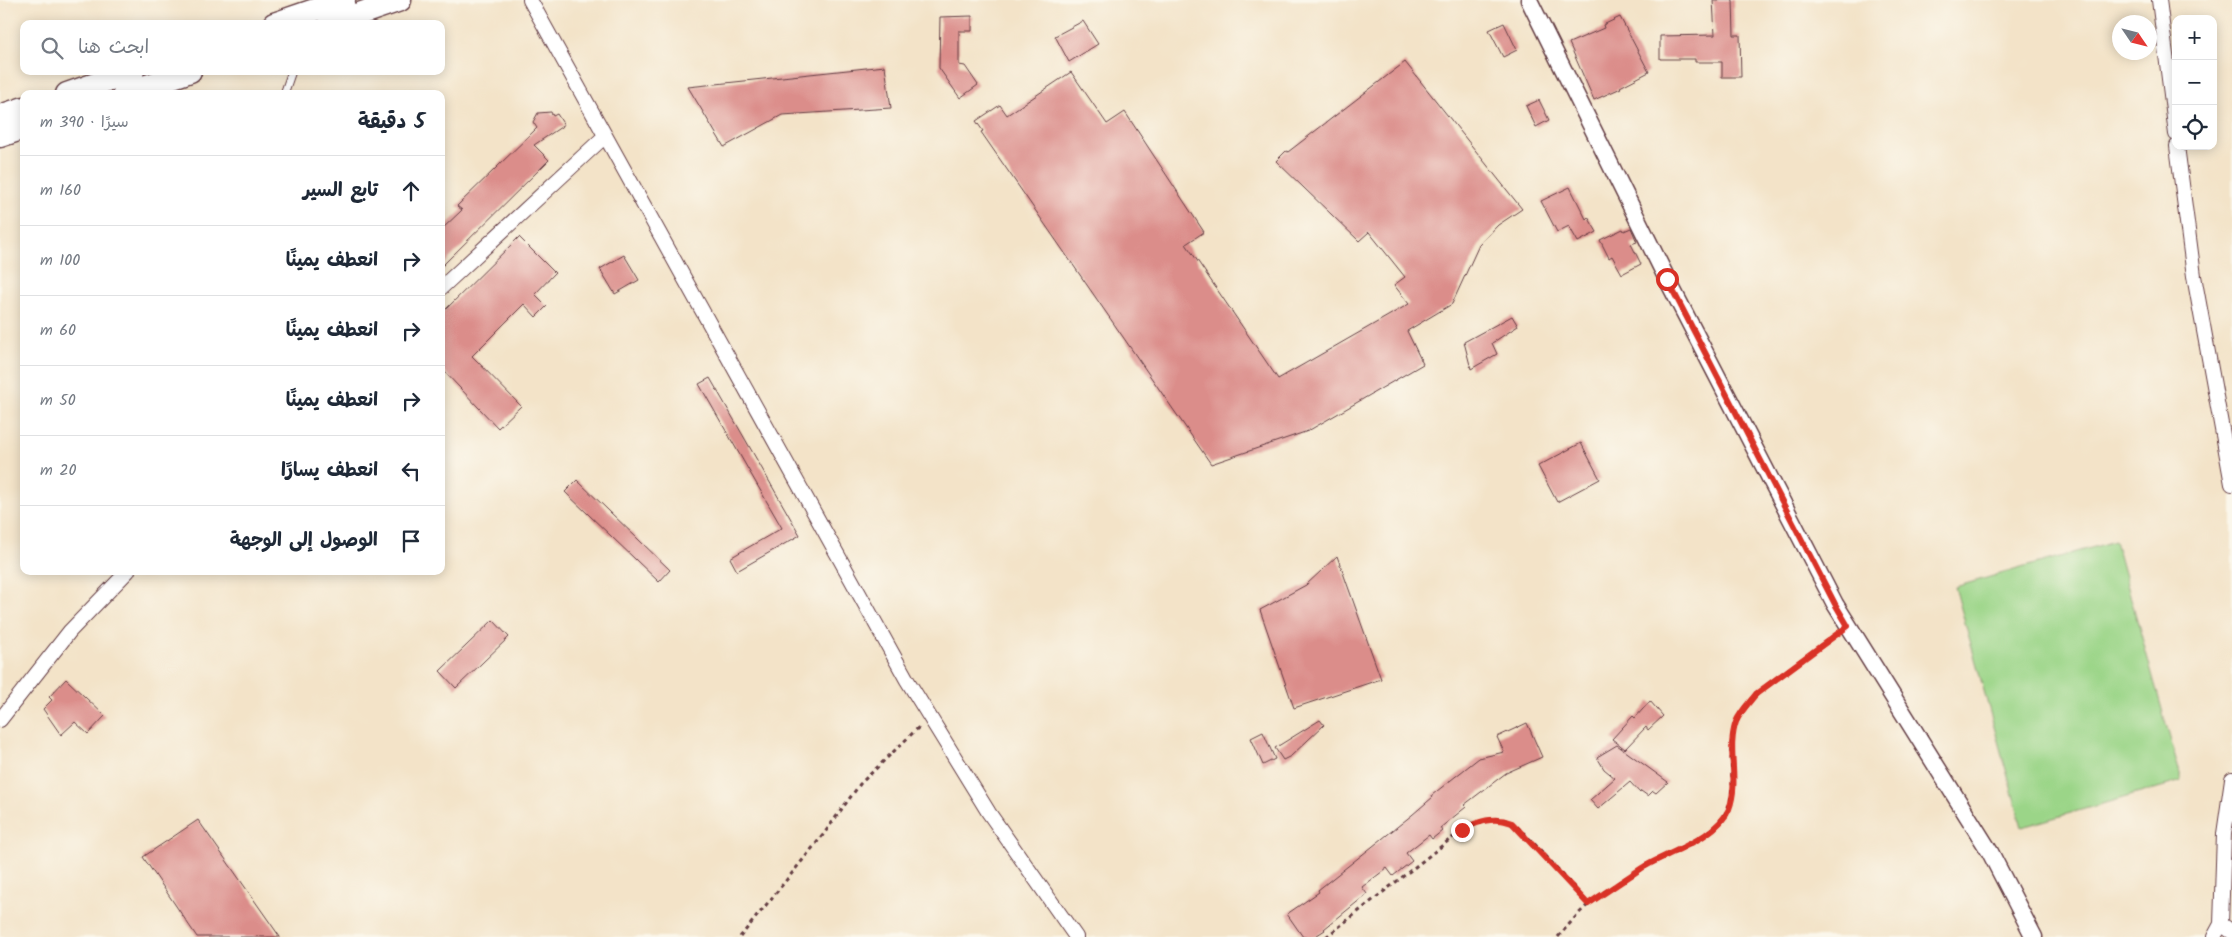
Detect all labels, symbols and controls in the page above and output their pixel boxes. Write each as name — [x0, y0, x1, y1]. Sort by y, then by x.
north arrow — [2112, 15, 2157, 60]
map controls — [2172, 15, 2217, 150]
button: + — [2172, 15, 2217, 60]
search box — [20, 20, 445, 75]
text: ابحث هنا — [78, 33, 149, 63]
icon: search — [38, 34, 66, 62]
button: − — [2172, 60, 2217, 105]
button: locate — [2172, 105, 2217, 150]
text: 5 دقيقة — [358, 106, 425, 139]
text: سيرًا · 390 m — [40, 110, 129, 135]
text: تابع السير — [303, 176, 378, 206]
icon: ahead — [397, 177, 425, 205]
text: 160 m — [40, 178, 81, 203]
text: انعطف يمينًا — [286, 246, 378, 276]
icon: right — [397, 247, 425, 275]
text: 100 m — [40, 248, 80, 273]
route start — [1656, 268, 1679, 291]
text: انعطف يمينًا — [286, 316, 378, 346]
icon: right — [397, 317, 425, 345]
text: 60 m — [40, 318, 76, 343]
text: انعطف يمينًا — [286, 386, 378, 416]
icon: right — [397, 387, 425, 415]
text: 50 m — [40, 388, 76, 413]
text: انعطف يسارًا — [281, 456, 378, 486]
icon: left — [397, 457, 425, 485]
text: 20 m — [40, 458, 76, 483]
text: الوصول إلى الوجهة — [230, 526, 378, 556]
icon: arrive — [397, 527, 425, 555]
route end — [1451, 819, 1474, 842]

